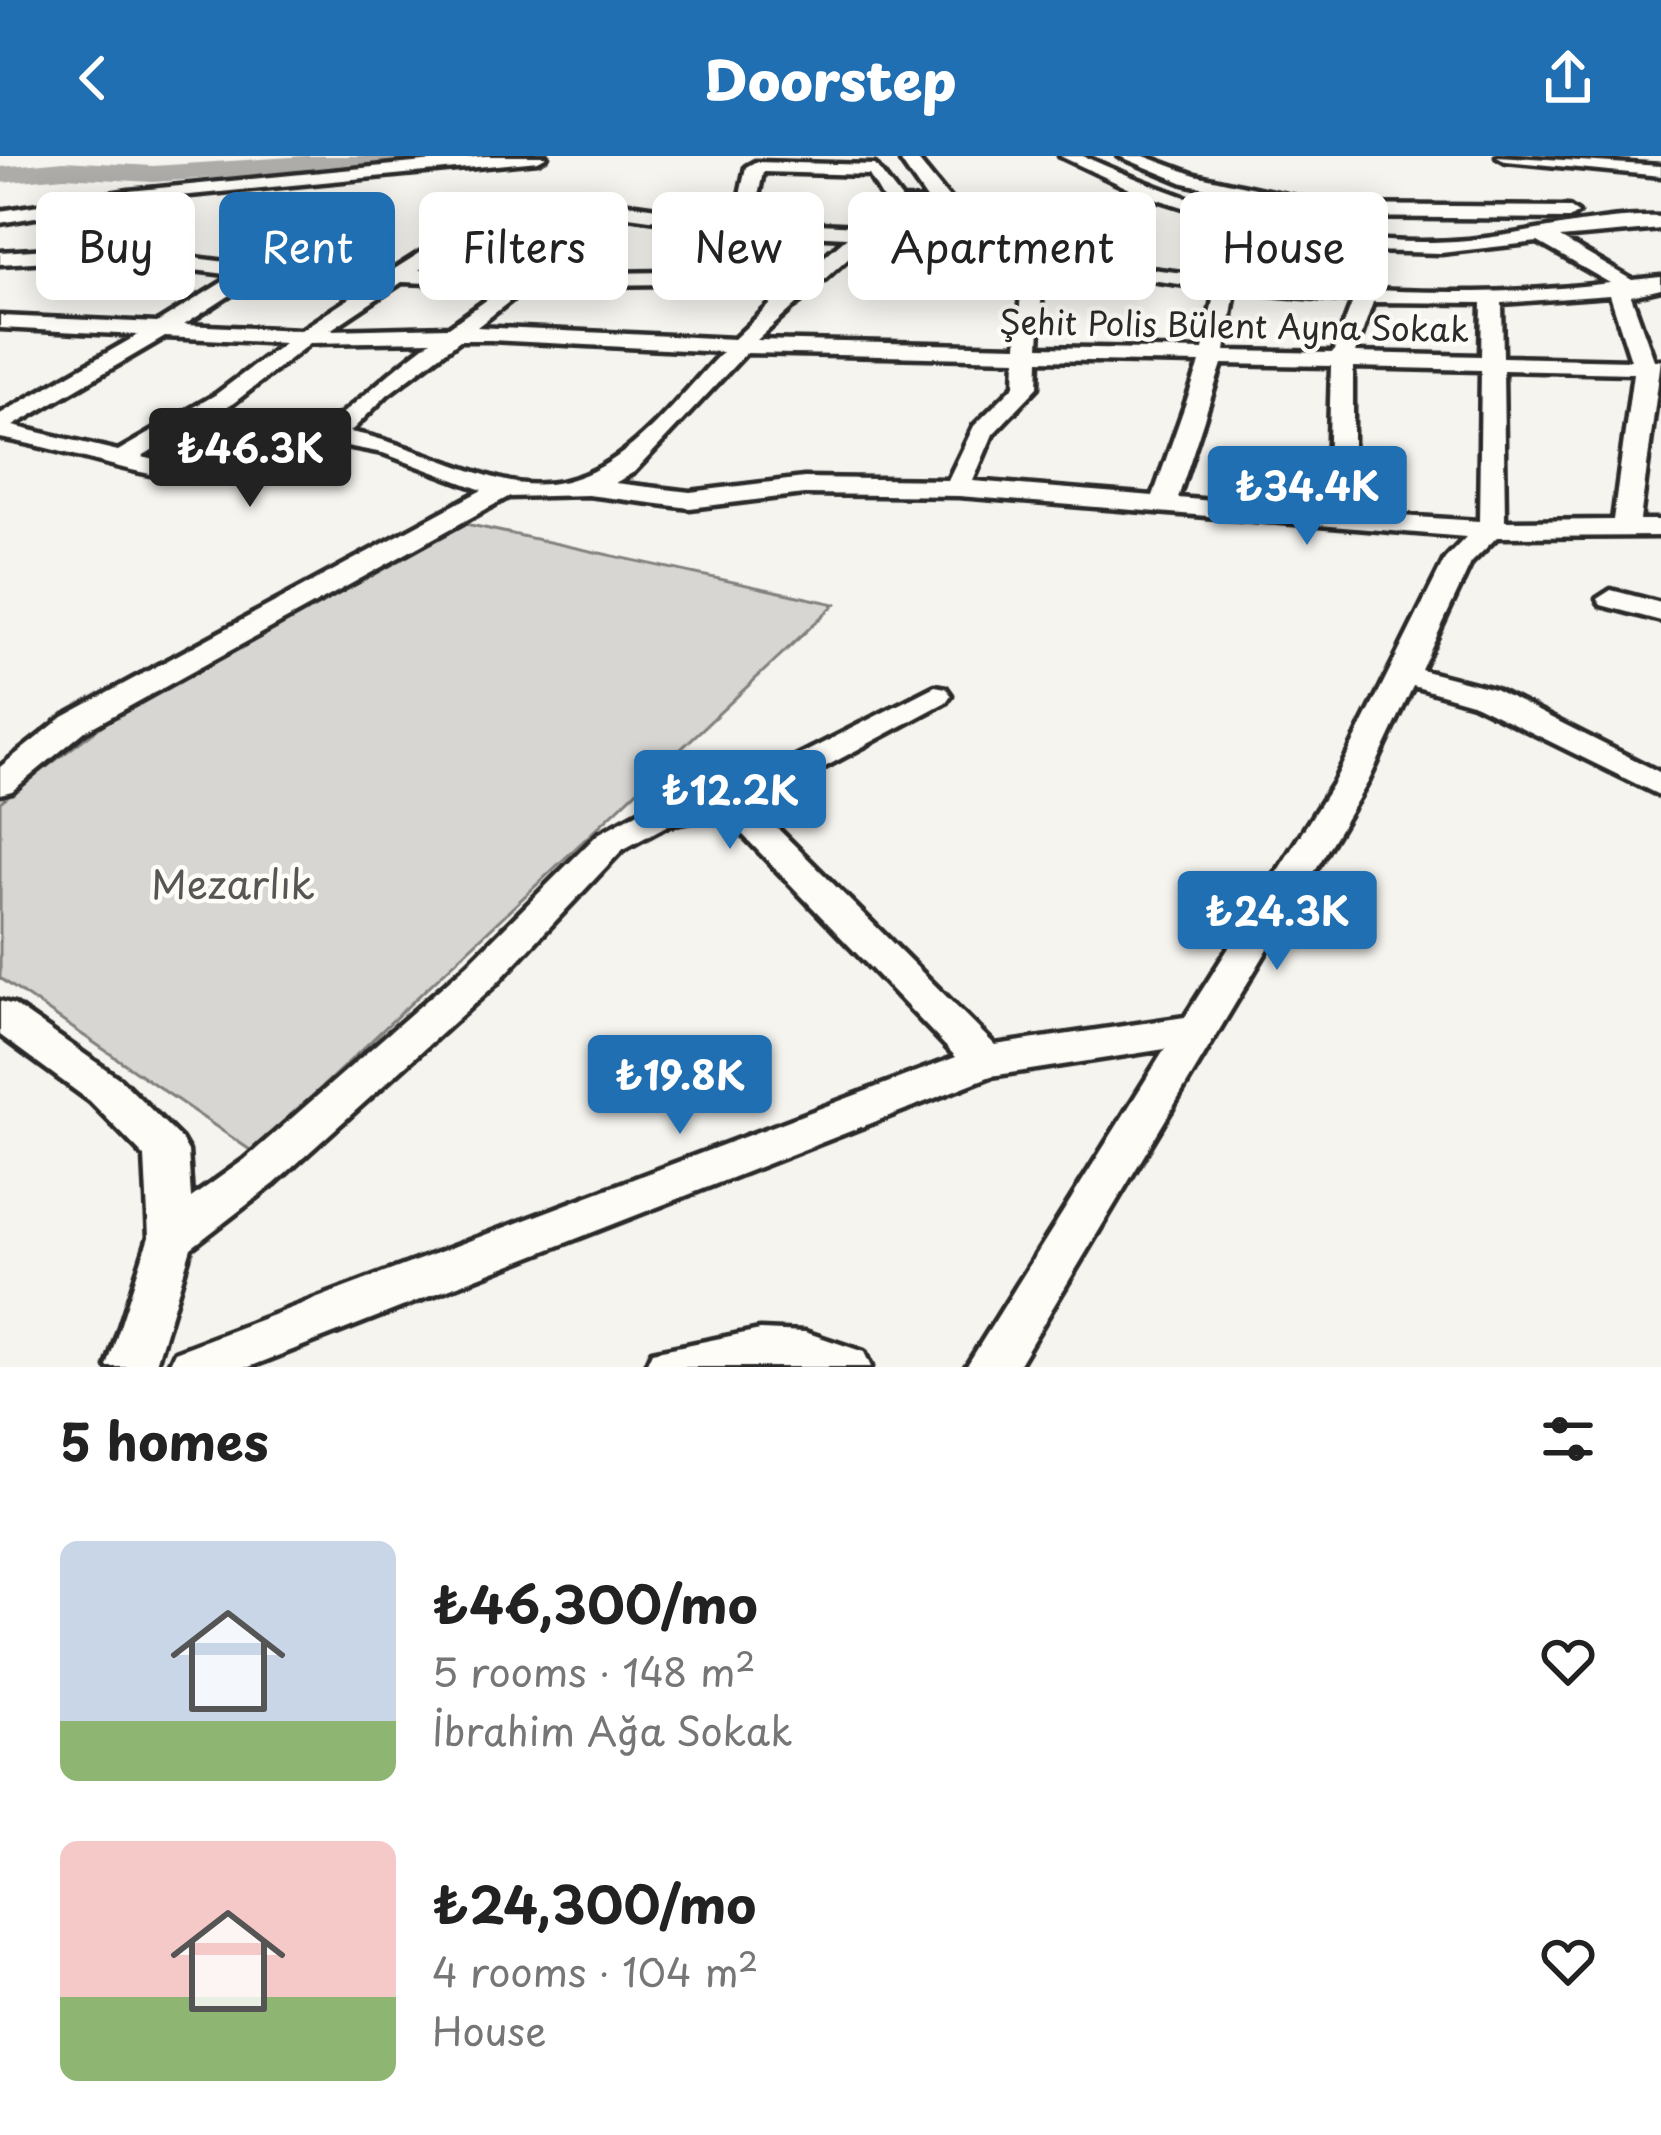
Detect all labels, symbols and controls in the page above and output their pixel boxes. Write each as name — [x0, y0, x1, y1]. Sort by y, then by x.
text: Doorstep — [704, 38, 957, 119]
icon: back — [60, 45, 126, 111]
icon: share — [1535, 45, 1601, 111]
chip: Buy — [36, 192, 195, 300]
chip: Rent — [219, 192, 395, 300]
chip: Filters — [419, 192, 628, 300]
chip: New — [652, 192, 824, 300]
chip: Apartment — [848, 192, 1156, 300]
chip: House — [1180, 192, 1388, 300]
street label: Şehit Polis Bülent Ayna Sokak — [999, 295, 1470, 353]
pin: ₺46.3K — [152, 408, 348, 510]
text: ₺46.3K — [176, 417, 324, 476]
pin: ₺34.4K — [1209, 446, 1405, 548]
text: ₺34.4K — [1235, 455, 1379, 514]
pin: ₺12.2K — [632, 750, 828, 852]
text: ₺12.2K — [661, 759, 799, 818]
park label: Mezarlık — [151, 853, 315, 912]
pin: ₺24.3K — [1179, 871, 1375, 973]
text: ₺24.3K — [1205, 880, 1349, 939]
pin: ₺19.8K — [582, 1035, 778, 1137]
text: ₺19.8K — [615, 1044, 745, 1103]
text: 5 homes — [60, 1401, 269, 1478]
icon: filters — [1535, 1406, 1601, 1472]
text: ₺46,300/mo — [432, 1564, 758, 1641]
icon: home — [156, 1589, 300, 1733]
icon: heart — [1535, 1628, 1601, 1694]
text: 5 rooms · 148 m² — [432, 1641, 756, 1700]
text: İbrahim Ağa Sokak — [432, 1700, 793, 1759]
text: ₺24,300/mo — [432, 1864, 756, 1941]
icon: home — [156, 1889, 300, 2033]
icon: heart — [1535, 1928, 1601, 1994]
text: 4 rooms · 104 m² — [432, 1941, 758, 2000]
text: House — [432, 2000, 546, 2059]

